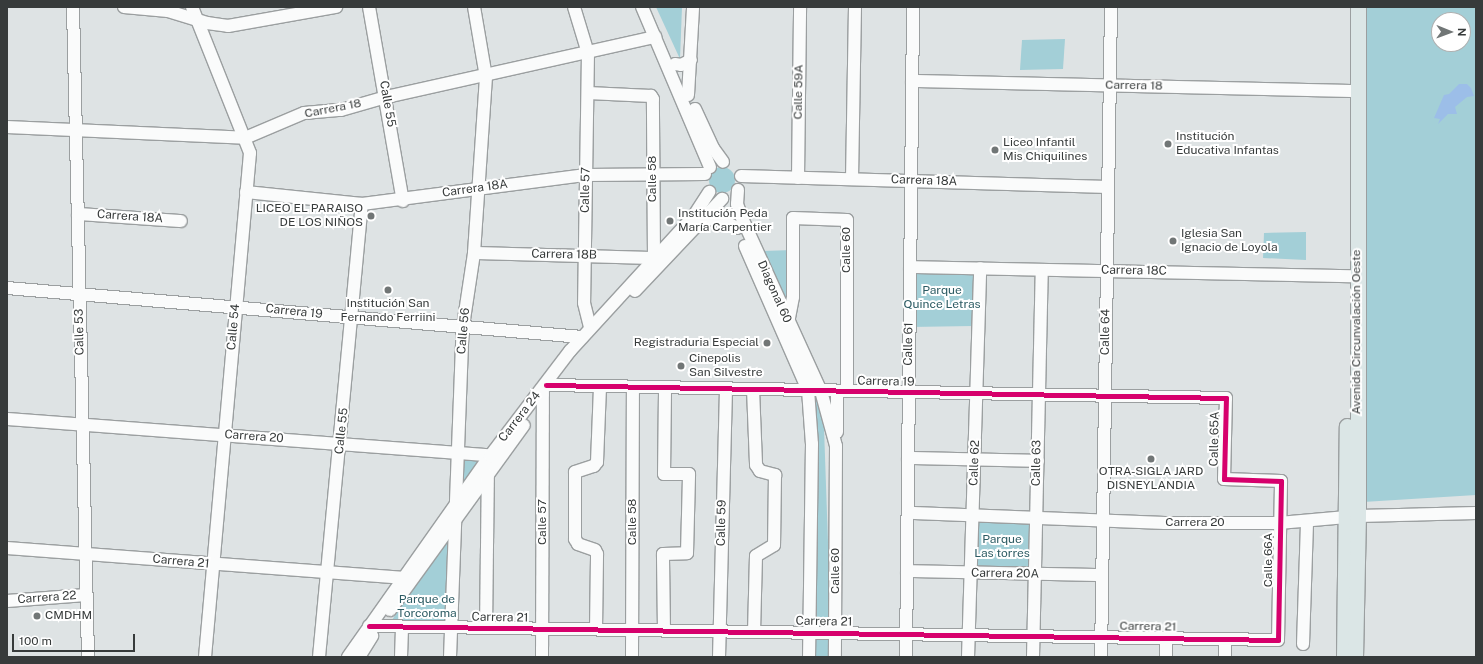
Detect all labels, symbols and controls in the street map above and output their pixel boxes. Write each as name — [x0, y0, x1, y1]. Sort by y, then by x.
north arrow — [1431, 12, 1471, 52]
text: N — [1456, 28, 1468, 37]
street label: Calle 59A — [791, 64, 807, 120]
street label: Carrera 18 — [1105, 78, 1163, 94]
street label: Calle 55 — [376, 80, 398, 128]
street label: Carrera 18 — [303, 96, 363, 122]
place label: Institución Educativa Infantas — [1176, 130, 1279, 158]
place label: Liceo Infantil Mis Chiquilines — [1003, 136, 1087, 164]
marker: Institución Educativa Infantas — [1163, 139, 1173, 149]
marker: Liceo Infantil Mis Chiquilines — [990, 145, 1000, 155]
street label: Calle 58 — [646, 156, 660, 202]
street label: Calle 57 — [578, 167, 594, 213]
street label: Carrera 18A — [891, 173, 957, 189]
street label: Carrera 18A — [441, 177, 509, 201]
place label: LICEO EL PARAISO DE LOS NIÑOS — [256, 202, 363, 230]
place label: Institución Peda María Carpentier — [678, 207, 772, 235]
street label: Carrera 18A — [97, 208, 163, 226]
marker: LICEO EL PARAISO DE LOS NIÑOS — [366, 211, 376, 221]
marker: Institución Peda María Carpentier — [665, 216, 675, 226]
street label: Calle 60 — [840, 227, 854, 273]
place label: Iglesia San Ignacio de Loyola — [1181, 227, 1278, 255]
marker: Iglesia San Ignacio de Loyola — [1168, 236, 1178, 246]
street label: Carrera 18B — [531, 247, 597, 263]
street label: Avenida Circunvalación Oeste — [1350, 250, 1364, 414]
street label: Diagonal 60 — [754, 259, 794, 325]
street label: Carrera 18C — [1101, 263, 1167, 279]
park label: Parque Quince Letras — [903, 284, 981, 312]
marker: Institución San Fernando Ferriini — [383, 285, 393, 295]
place label: Institución San Fernando Ferriini — [341, 297, 435, 325]
street label: Carrera 19 — [265, 302, 323, 322]
street label: Calle 54 — [225, 303, 243, 351]
street label: Calle 56 — [455, 307, 473, 355]
street label: Calle 53 — [72, 309, 88, 355]
street label: Calle 64 — [1098, 309, 1114, 355]
street label: Calle 61 — [901, 322, 917, 366]
place label: Registraduria Especial — [634, 336, 759, 350]
marker: Registraduria Especial — [762, 338, 772, 348]
place label: Cinepolis San Silvestre — [689, 352, 763, 380]
marker: Cinepolis San Silvestre — [676, 361, 686, 371]
street label: Carrera 19 — [857, 374, 915, 390]
street label: Carrera 24 — [496, 389, 544, 445]
street label: Calle 55 — [332, 407, 352, 455]
street label: Calle 65A — [1207, 411, 1223, 467]
street label: Carrera 20 — [224, 428, 284, 446]
street label: Calle 62 — [967, 440, 983, 486]
street label: Calle 63 — [1029, 440, 1045, 486]
marker: OTRA-SIGLA JARD DISNEYLANDIA — [1146, 454, 1156, 464]
place label: OTRA-SIGLA JARD DISNEYLANDIA — [1099, 465, 1203, 493]
street label: Calle 57 — [536, 499, 550, 545]
street label: Calle 58 — [626, 499, 640, 545]
street label: Calle 59 — [714, 500, 730, 546]
street label: Carrera 20 — [1165, 516, 1225, 530]
park label: Parque Las torres — [974, 533, 1030, 561]
street label: Calle 66A — [1262, 533, 1276, 587]
street label: Calle 60 — [829, 548, 843, 594]
street label: Carrera 21 — [152, 552, 210, 572]
street label: Carrera 20A — [971, 566, 1039, 582]
street label: Carrera 22 — [17, 589, 77, 607]
park label: Parque de Torcoroma — [397, 593, 457, 621]
place label: CMDHM — [45, 609, 92, 623]
street label: Carrera 21 — [471, 610, 529, 626]
marker: CMDHM — [32, 611, 42, 621]
street label: Carrera 21 — [795, 614, 853, 630]
street label: Carrera 21 — [1119, 619, 1177, 635]
scale bar — [14, 626, 137, 652]
text: 100 m — [19, 634, 52, 648]

